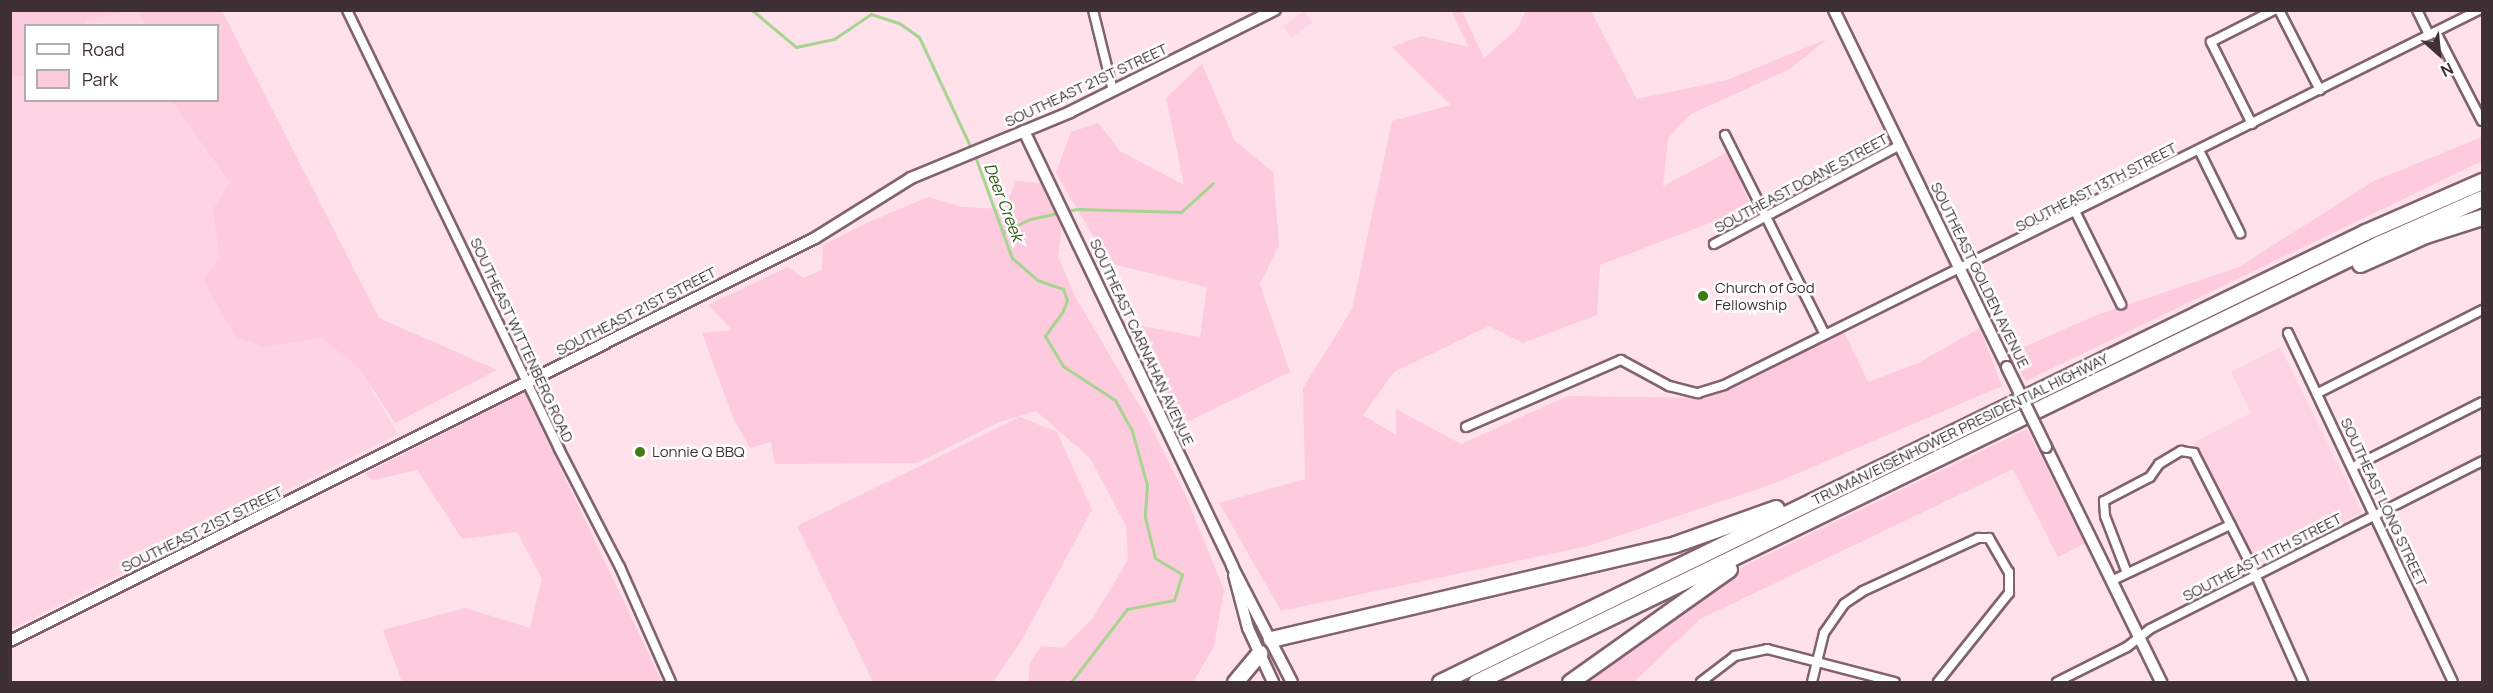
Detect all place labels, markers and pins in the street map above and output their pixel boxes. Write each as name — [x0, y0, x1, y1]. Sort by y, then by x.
place label: Church of God Fellowship — [1715, 278, 1815, 313]
marker: Church of God Fellowship — [1696, 289, 1710, 303]
place label: Lonnie Q BBQ — [652, 443, 745, 461]
marker: Lonnie Q BBQ — [633, 445, 647, 459]

